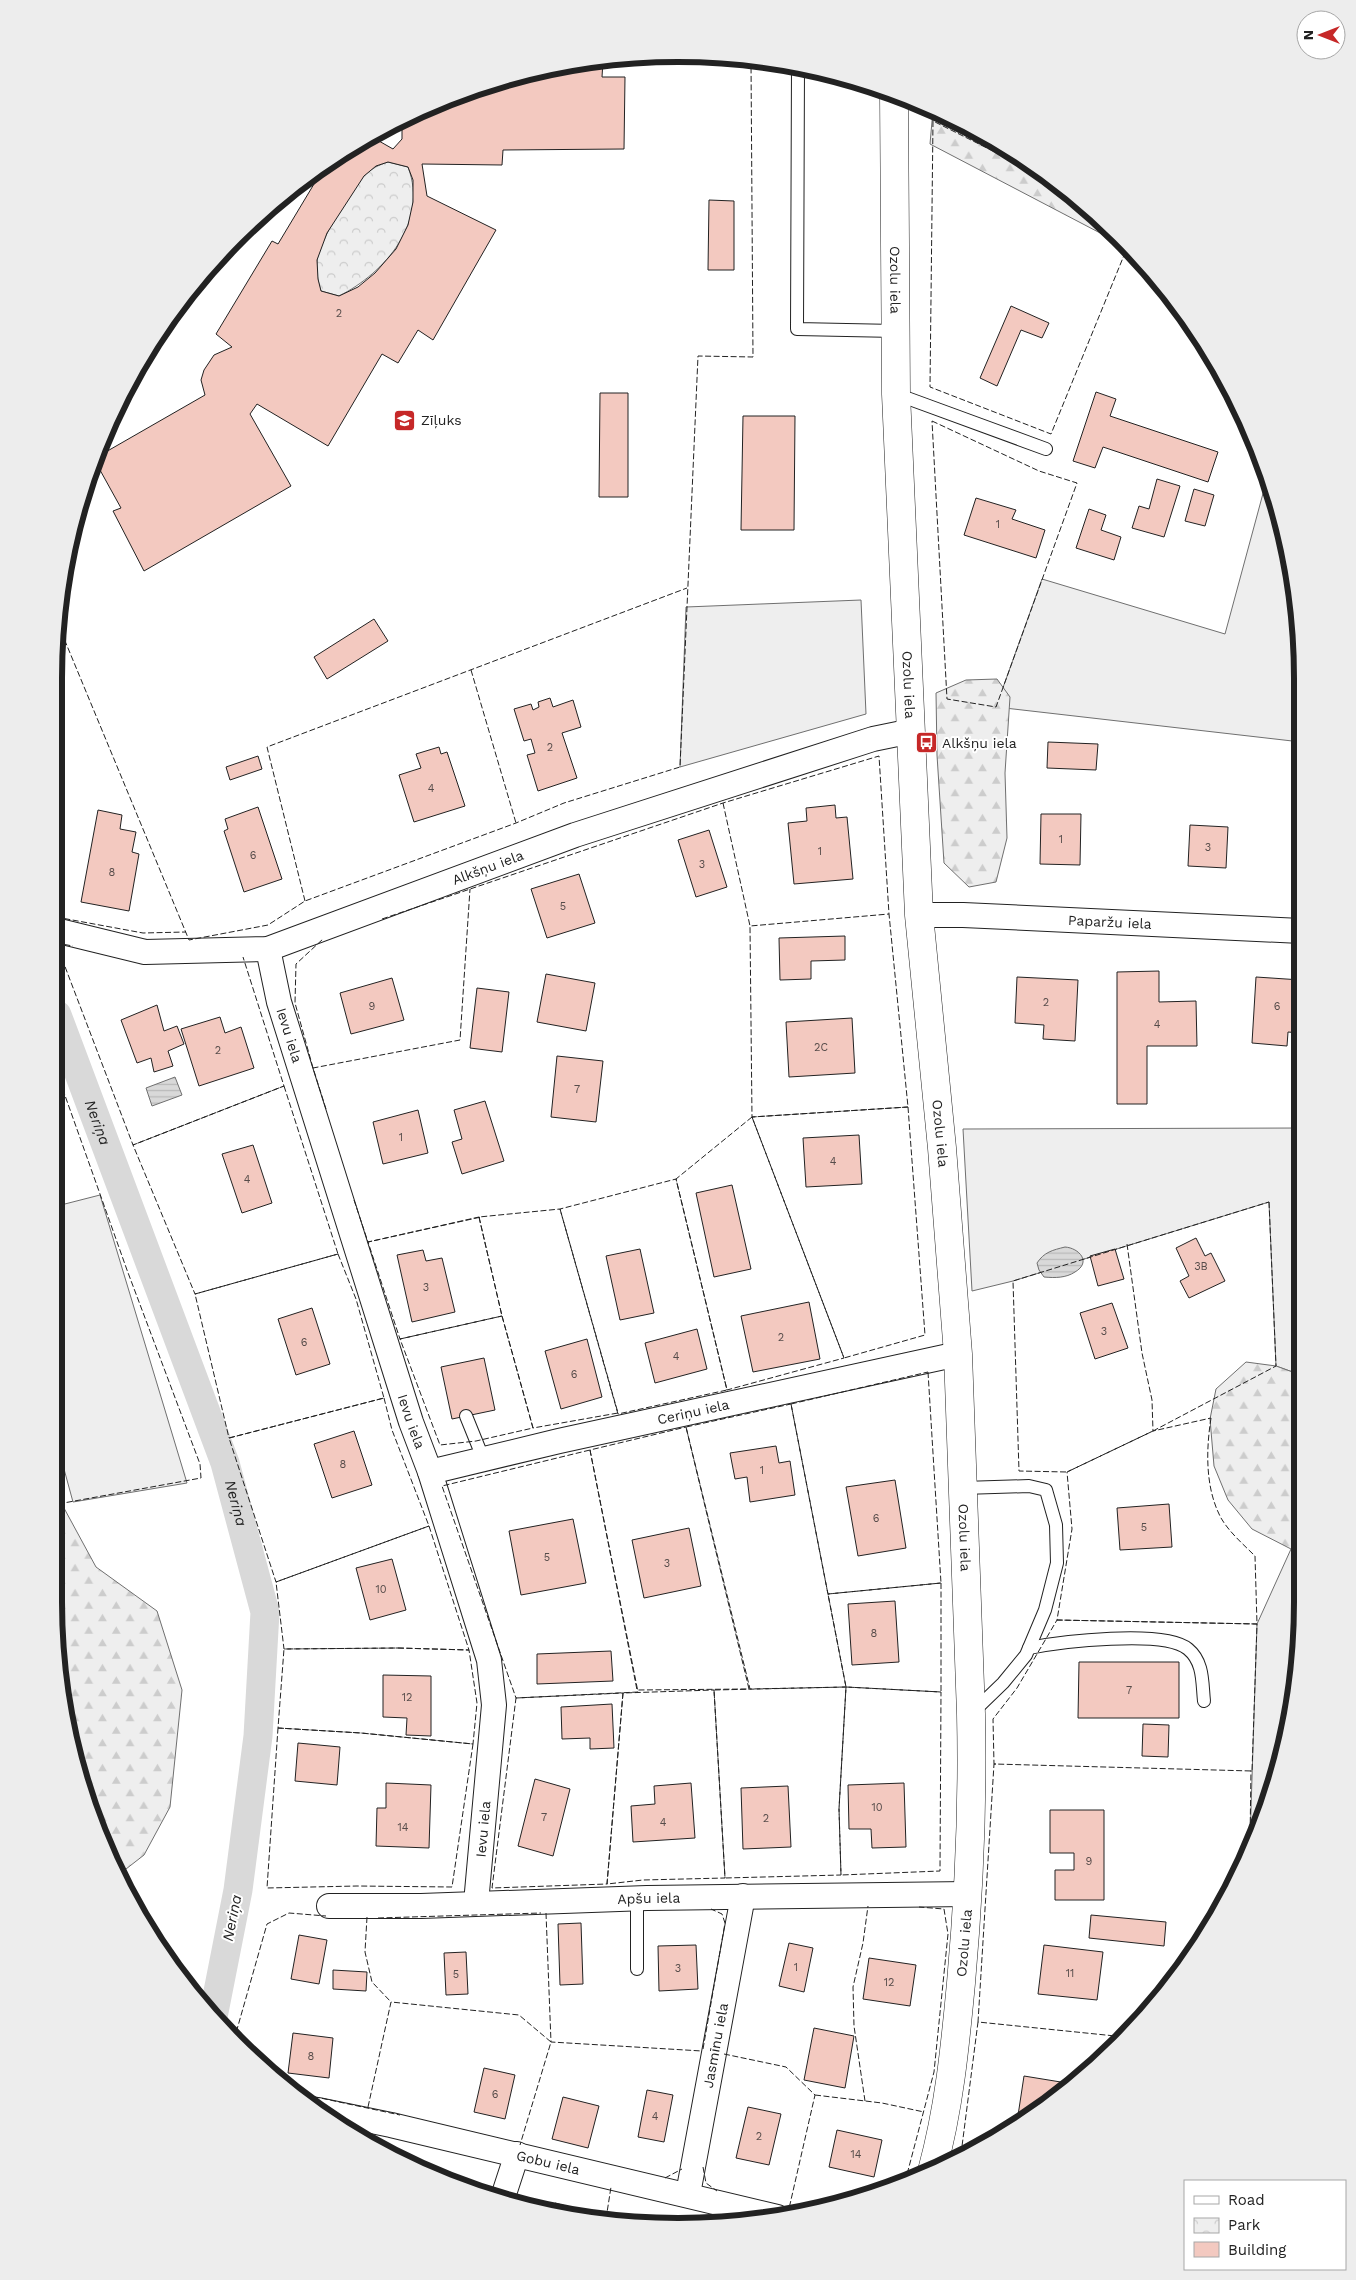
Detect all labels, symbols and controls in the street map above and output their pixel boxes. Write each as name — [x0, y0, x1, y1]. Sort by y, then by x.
north arrow — [1296, 10, 1346, 60]
text: N — [1300, 30, 1316, 40]
street label: Ozolu iela — [887, 246, 903, 314]
house number: 2 — [336, 307, 342, 320]
school or university icon: Zīļuks — [393, 408, 417, 432]
place label: Zīļuks — [421, 412, 462, 429]
house number: 1 — [996, 518, 1000, 531]
street label: Ozolu iela — [899, 650, 918, 719]
bus stop icon: Alkšņu iela — [914, 731, 938, 755]
place label: Alkšņu iela — [942, 735, 1017, 752]
house number: 2 — [547, 741, 553, 754]
house number: 4 — [428, 782, 435, 795]
house number: 1 — [1059, 833, 1063, 846]
house number: 3 — [1205, 841, 1211, 854]
house number: 1 — [818, 845, 822, 858]
street label: Alkšņu iela — [450, 847, 526, 888]
house number: 6 — [250, 849, 257, 862]
house number: 3 — [699, 858, 705, 871]
house number: 8 — [109, 866, 116, 879]
house number: 5 — [560, 900, 566, 913]
street label: Paparžu iela — [1068, 912, 1152, 932]
house number: 2 — [1043, 996, 1049, 1009]
house number: 9 — [369, 1000, 376, 1013]
house number: 6 — [1274, 1000, 1281, 1013]
street label: Ievu iela — [273, 1006, 306, 1065]
house number: 4 — [1154, 1018, 1161, 1031]
house number: 2C — [814, 1041, 828, 1054]
house number: 2 — [215, 1044, 221, 1057]
house number: 7 — [574, 1083, 580, 1096]
water label: Neriņa — [81, 1097, 114, 1148]
street label: Ozolu iela — [929, 1099, 951, 1168]
house number: 1 — [399, 1131, 403, 1144]
house number: 4 — [830, 1155, 837, 1168]
house number: 4 — [244, 1173, 251, 1186]
house number: 3B — [1194, 1260, 1208, 1273]
house number: 3 — [423, 1281, 429, 1294]
house number: 3 — [1101, 1325, 1107, 1338]
house number: 2 — [778, 1331, 784, 1344]
house number: 6 — [301, 1336, 308, 1349]
house number: 4 — [673, 1350, 680, 1363]
house number: 6 — [571, 1368, 578, 1381]
street label: Ievu iela — [395, 1392, 428, 1451]
street label: Ceriņu iela — [656, 1396, 731, 1427]
house number: 8 — [340, 1458, 347, 1471]
house number: 1 — [760, 1464, 764, 1477]
water label: Neriņa — [221, 1478, 251, 1528]
street label: Ozolu iela — [955, 1503, 974, 1572]
house number: 6 — [873, 1512, 880, 1525]
house number: 5 — [1141, 1521, 1147, 1534]
house number: 5 — [544, 1551, 550, 1564]
house number: 3 — [664, 1557, 670, 1570]
house number: 10 — [375, 1583, 387, 1596]
house number: 8 — [871, 1627, 878, 1640]
house number: 7 — [1126, 1684, 1132, 1697]
house number: 12 — [402, 1691, 412, 1704]
street label: Ievu iela — [473, 1800, 493, 1858]
house number: 10 — [871, 1801, 883, 1814]
house number: 7 — [541, 1811, 547, 1824]
house number: 2 — [763, 1812, 769, 1825]
house number: 4 — [660, 1816, 667, 1829]
house number: 14 — [397, 1821, 409, 1834]
house number: 9 — [1086, 1855, 1093, 1868]
street label: Apšu iela — [617, 1890, 680, 1907]
water label: Neriņa — [219, 1893, 245, 1943]
street label: Ozolu iela — [953, 1908, 975, 1977]
house number: 1 — [794, 1961, 798, 1974]
house number: 3 — [675, 1962, 681, 1975]
house number: 11 — [1066, 1967, 1074, 1980]
house number: 5 — [453, 1968, 459, 1981]
house number: 12 — [884, 1976, 894, 1989]
street label: Jasmīnu iela — [700, 2002, 731, 2089]
house number: 8 — [308, 2050, 315, 2063]
house number: 6 — [492, 2088, 499, 2101]
house number: 4 — [652, 2110, 659, 2123]
house number: 2 — [756, 2130, 762, 2143]
street label: Gobu iela — [515, 2147, 582, 2178]
house number: 14 — [850, 2148, 862, 2161]
legend — [1184, 2180, 1346, 2270]
text: Road — [1228, 2191, 1265, 2209]
text: Park — [1228, 2216, 1261, 2234]
text: Building — [1228, 2241, 1286, 2259]

